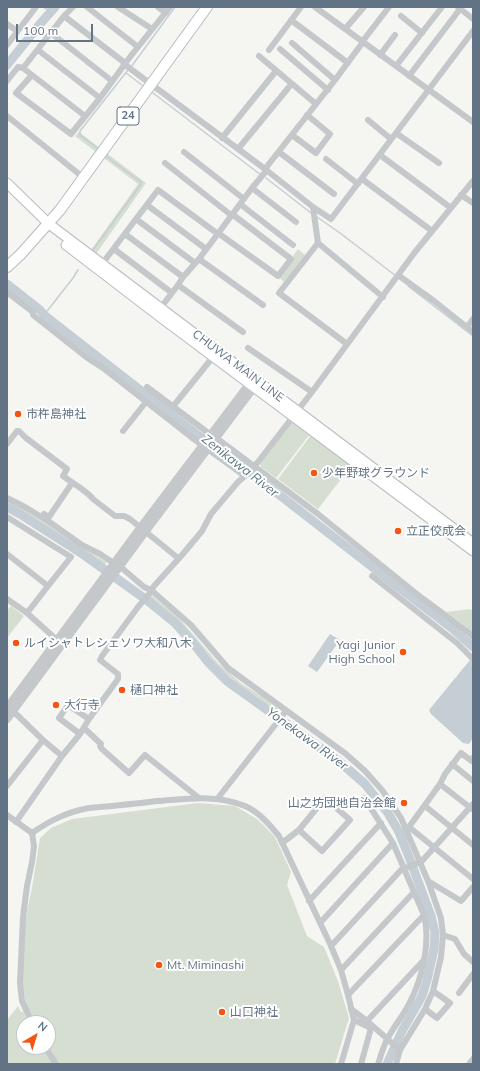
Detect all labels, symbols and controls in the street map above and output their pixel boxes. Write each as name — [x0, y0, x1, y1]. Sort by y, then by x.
scale bar — [18, 16, 95, 42]
text: 100 m — [23, 23, 58, 38]
road number: 24 — [117, 107, 139, 125]
street label: CHUWA MAIN LINE — [189, 327, 287, 405]
place label: 市杵島神社 — [26, 407, 86, 421]
marker: 市杵島神社 — [13, 409, 23, 419]
water label: Zenikawa River — [199, 431, 281, 501]
place label: 少年野球グラウンド — [322, 466, 430, 480]
marker: 少年野球グラウンド — [309, 468, 319, 478]
place label: 立正佼成会 — [406, 524, 466, 538]
marker: 立正佼成会 — [393, 526, 403, 536]
place label: ルイシャトレシェソワ大和八木 — [24, 636, 192, 650]
marker: ルイシャトレシェソワ大和八木 — [11, 638, 21, 648]
place label: Yagi Junior High School — [329, 638, 395, 666]
marker: Yagi Junior High School — [398, 647, 408, 657]
place label: 樋口神社 — [130, 683, 178, 697]
marker: 樋口神社 — [117, 685, 127, 695]
place label: 大行寺 — [64, 698, 100, 712]
marker: 大行寺 — [51, 700, 61, 710]
water label: Yonekawa River — [263, 704, 351, 774]
place label: 山之坊団地自治会館 — [288, 796, 396, 810]
marker: 山之坊団地自治会館 — [399, 798, 409, 808]
place label: Mt. Miminashi — [167, 958, 244, 972]
marker: Mt. Miminashi — [154, 960, 164, 970]
place label: 山口神社 — [230, 1005, 278, 1019]
marker: 山口神社 — [217, 1007, 227, 1017]
north arrow — [16, 1015, 56, 1055]
text: N — [35, 1018, 50, 1034]

